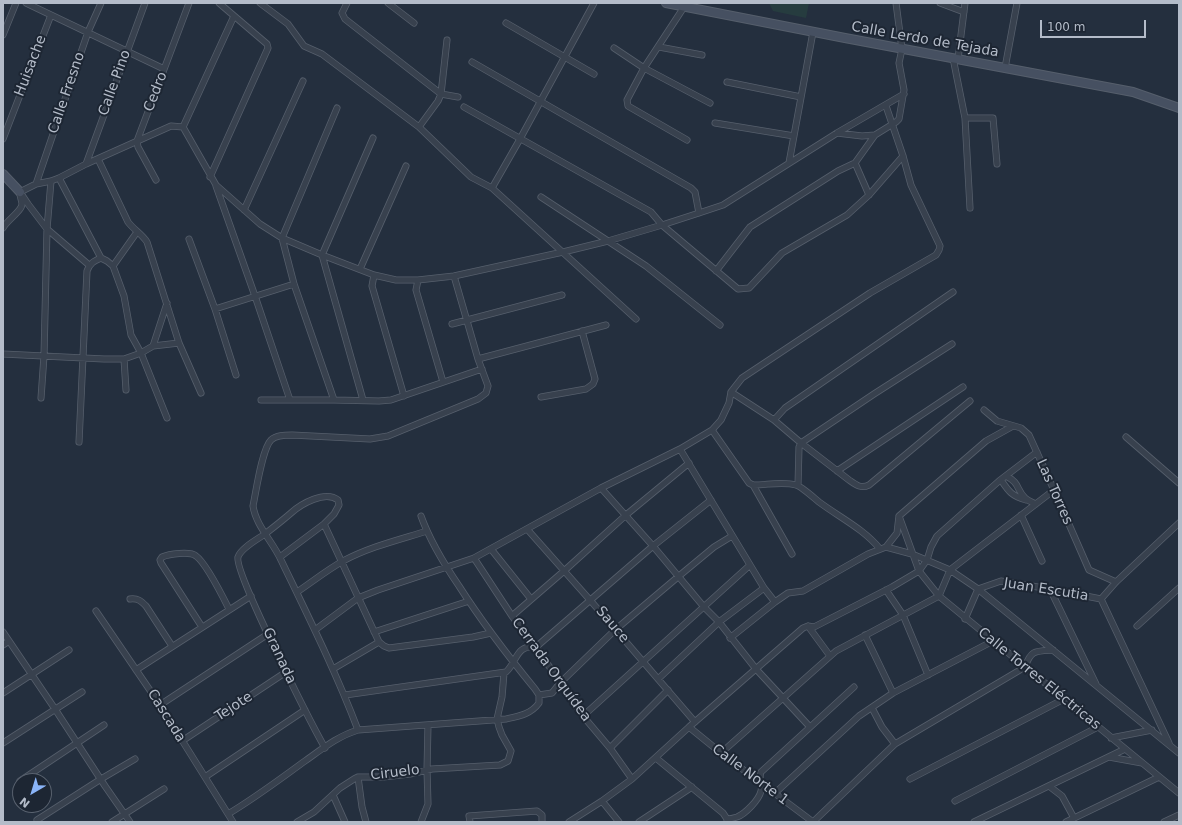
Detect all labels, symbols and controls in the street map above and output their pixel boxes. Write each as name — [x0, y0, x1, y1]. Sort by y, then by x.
scale bar — [1042, 12, 1148, 38]
street label: Calle Lerdo de Tejada — [850, 19, 1000, 61]
text: 100 m — [1047, 20, 1085, 34]
street label: Huisache — [12, 33, 50, 99]
street label: Calle Pino — [95, 48, 135, 118]
street label: Calle Fresno — [45, 50, 89, 136]
street label: Cedro — [141, 70, 171, 114]
street label: Las Torres — [1032, 457, 1076, 527]
street label: Juan Escutia — [1002, 575, 1090, 605]
street label: Sauce — [592, 603, 632, 647]
street label: Cerrada Orquídea — [508, 615, 594, 725]
street label: Calle Torres Eléctricas — [974, 624, 1104, 734]
street label: Granada — [259, 625, 299, 687]
street label: Cascada — [143, 686, 189, 746]
street label: Tejote — [212, 689, 256, 725]
street label: Calle Norte 1 — [708, 741, 792, 809]
street label: Ciruelo — [369, 762, 421, 784]
north arrow — [12, 773, 52, 813]
text: N — [17, 794, 33, 810]

